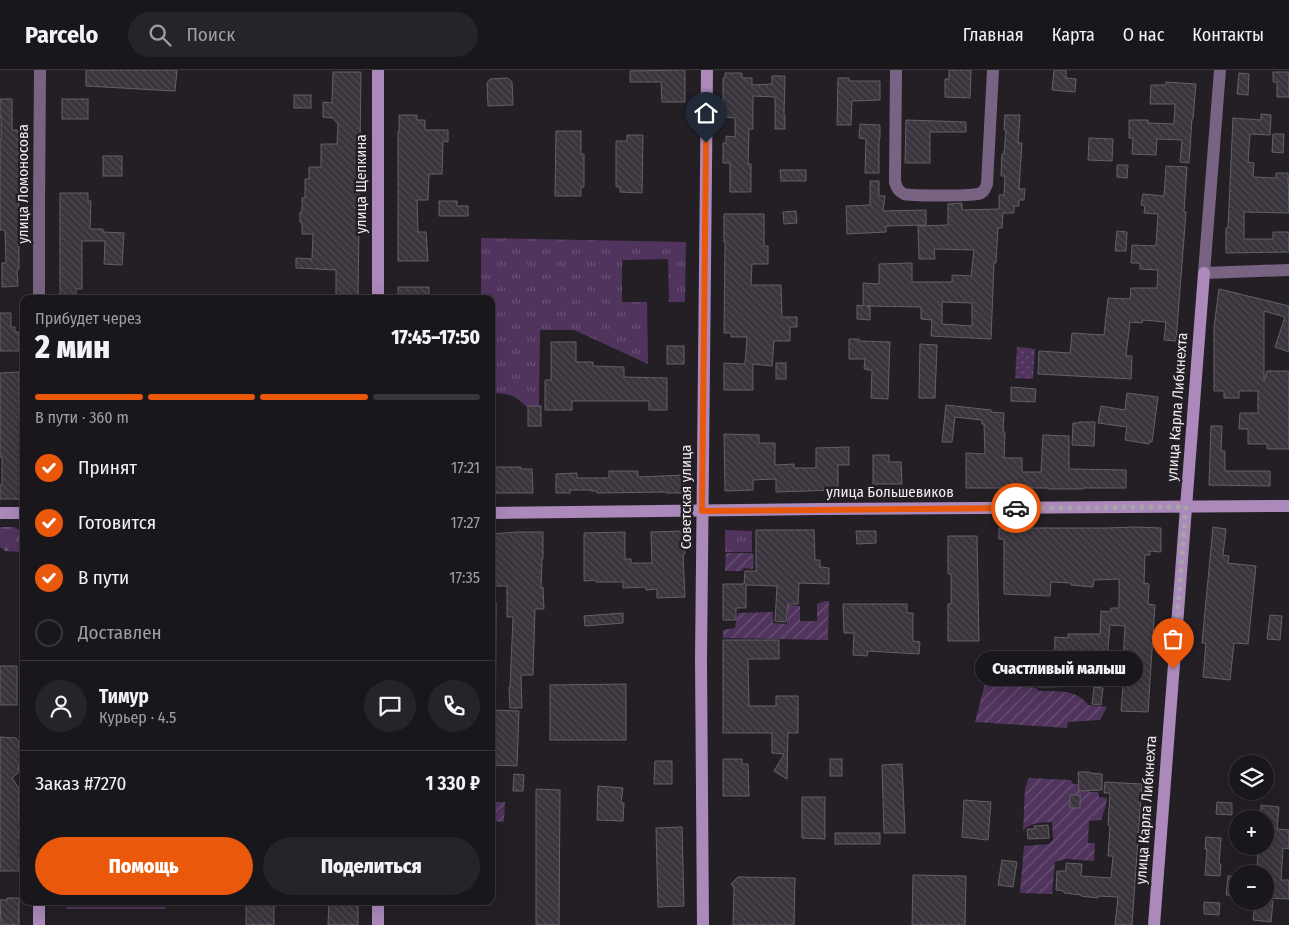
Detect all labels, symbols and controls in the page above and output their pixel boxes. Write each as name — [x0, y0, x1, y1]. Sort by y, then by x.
search box — [128, 12, 478, 57]
text: Parcelo — [25, 21, 98, 49]
icon: search — [146, 21, 174, 49]
text: Поиск — [186, 23, 235, 46]
text: Главная — [963, 24, 1024, 46]
text: Карта — [1052, 24, 1095, 46]
text: О нас — [1123, 24, 1164, 46]
text: Контакты — [1192, 24, 1264, 46]
pin — [685, 92, 727, 143]
icon: home — [692, 99, 720, 127]
street label: улица Ломоносова — [14, 124, 32, 244]
street label: улица Щепкина — [352, 134, 370, 234]
text: Прибудет через — [35, 309, 142, 328]
text: 17:45–17:50 — [391, 326, 480, 349]
text: 2 мин — [35, 328, 110, 366]
street label: улица Карла Либкнехта — [1163, 332, 1191, 482]
text: В пути · 360 m — [35, 408, 129, 427]
street label: Советская улица — [677, 445, 695, 549]
icon: check — [35, 454, 63, 482]
text: Принят — [78, 456, 137, 479]
text: 17:21 — [451, 458, 480, 477]
street label: улица Большевиков — [826, 483, 954, 501]
courier — [991, 483, 1041, 533]
icon: car — [1002, 494, 1030, 522]
icon: check — [35, 509, 63, 537]
text: Готовится — [78, 511, 156, 534]
text: 17:27 — [450, 513, 480, 532]
icon: check — [35, 564, 63, 592]
text: В пути — [78, 566, 129, 589]
text: 17:35 — [449, 568, 480, 587]
pin — [1152, 618, 1194, 669]
text: Доставлен — [78, 621, 162, 644]
icon: bag — [1159, 625, 1187, 653]
callout: Счастливый малыш — [976, 652, 1143, 686]
text: Счастливый малыш — [992, 659, 1126, 678]
button: person — [35, 680, 87, 732]
button: chat — [364, 680, 416, 732]
button: phone — [428, 680, 480, 732]
text: Тимур — [99, 685, 149, 708]
text: Курьер · 4.5 — [99, 708, 176, 727]
street label: улица Карла Либкнехта — [1132, 735, 1160, 885]
map controls — [1229, 755, 1274, 910]
button: layers — [1229, 755, 1274, 800]
text: Заказ #7270 — [35, 772, 126, 795]
text: 1 330 ₽ — [425, 772, 480, 795]
button: + — [1229, 810, 1274, 855]
button: Помощь — [35, 837, 253, 895]
button: Поделиться — [263, 837, 480, 895]
button: − — [1229, 865, 1274, 910]

